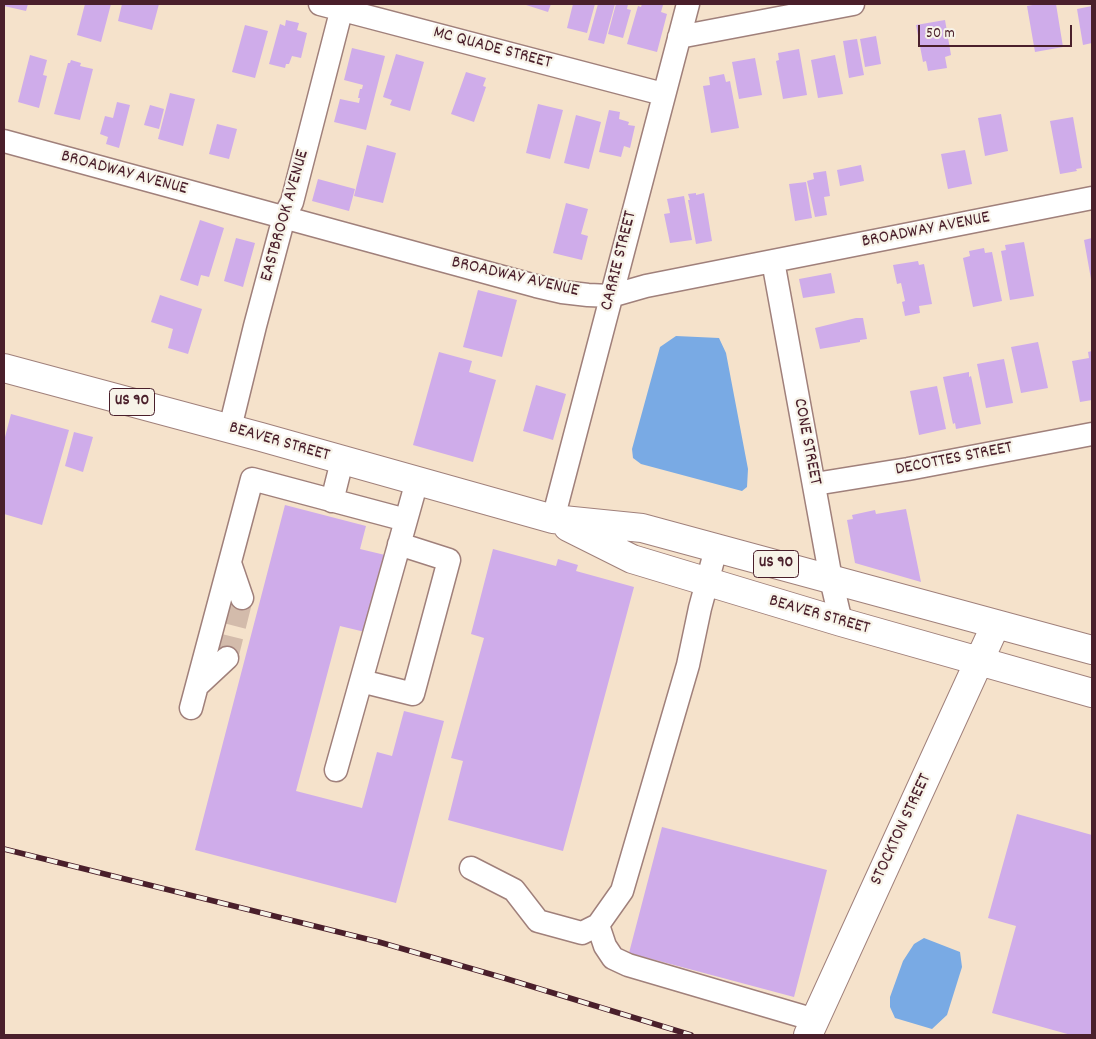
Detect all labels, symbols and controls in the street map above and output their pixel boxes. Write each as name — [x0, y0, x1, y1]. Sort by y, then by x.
scale bar — [921, 15, 1075, 47]
street label: MC QUADE STREET — [430, 23, 554, 75]
text: 50 m — [926, 23, 955, 45]
street label: BROADWAY AVENUE — [58, 147, 190, 201]
street label: EASTBROOK AVENUE — [257, 148, 315, 284]
street label: BROADWAY AVENUE — [860, 208, 992, 254]
street label: CARRIE STREET — [597, 209, 643, 313]
street label: BROADWAY AVENUE — [449, 253, 581, 303]
road number: US 90 — [110, 388, 154, 416]
street label: CONE STREET — [787, 397, 825, 487]
street label: BEAVER STREET — [226, 418, 332, 468]
street label: DECOTTES STREET — [894, 438, 1014, 482]
road number: US 90 — [754, 550, 798, 578]
street label: BEAVER STREET — [766, 591, 872, 641]
street label: STOCKTON STREET — [867, 771, 937, 889]

